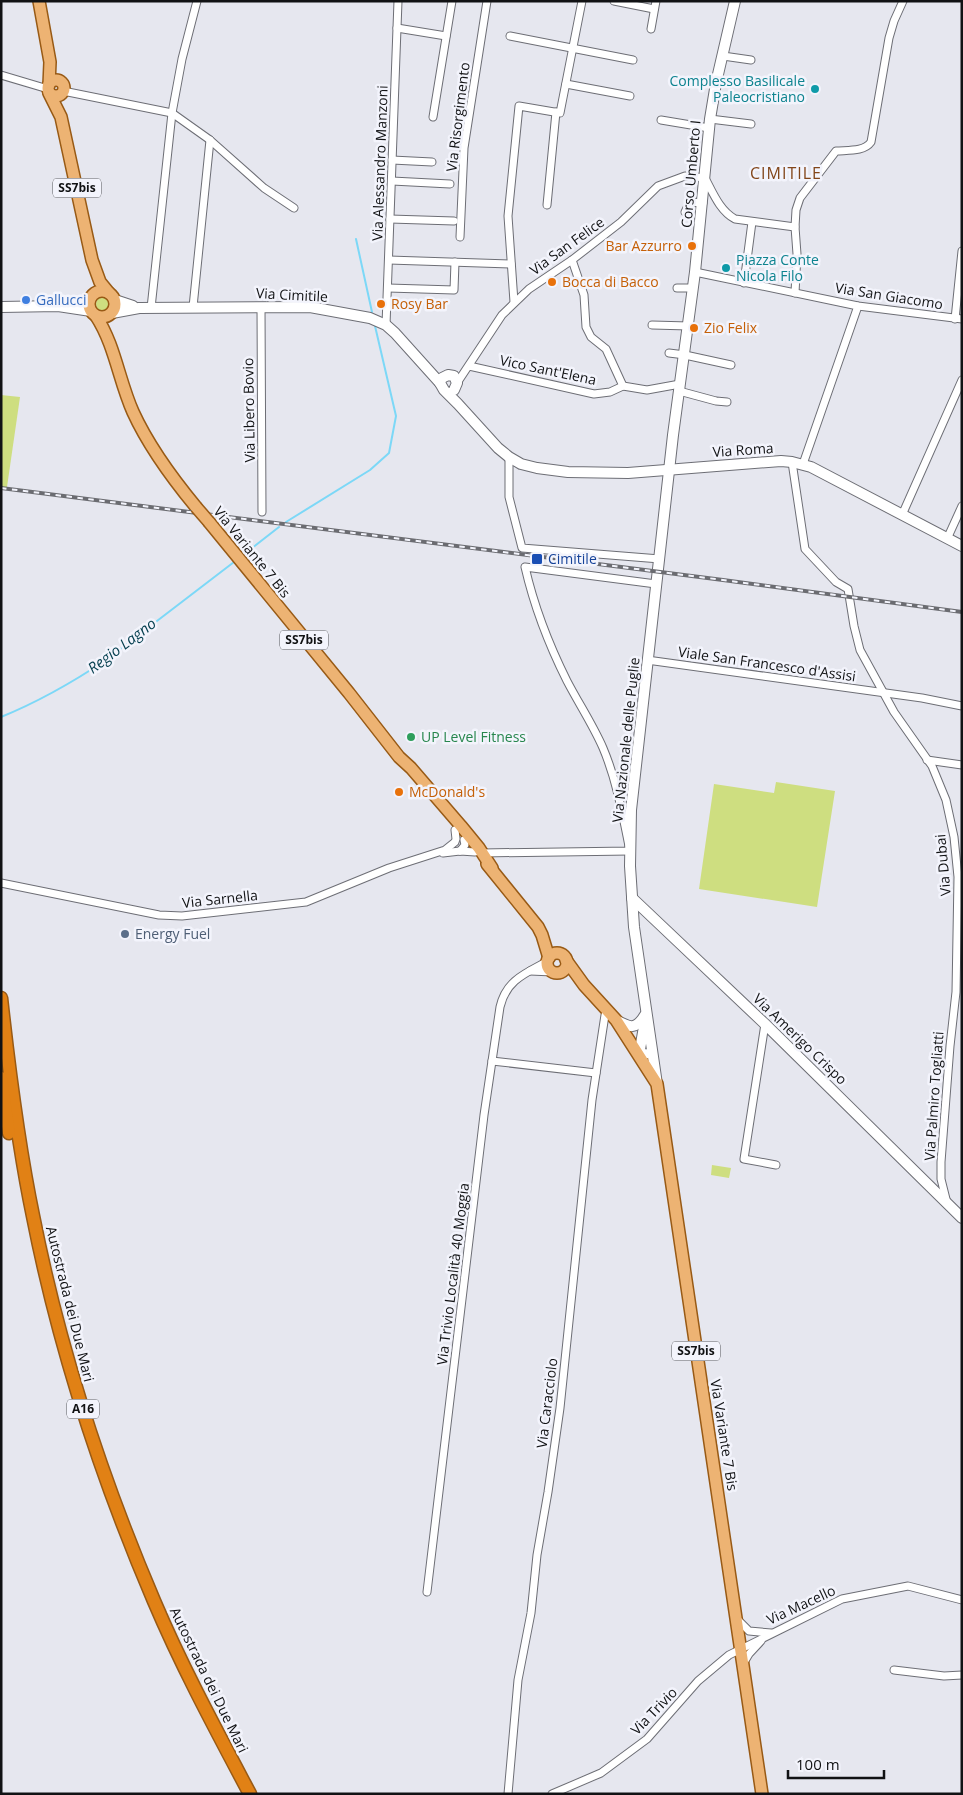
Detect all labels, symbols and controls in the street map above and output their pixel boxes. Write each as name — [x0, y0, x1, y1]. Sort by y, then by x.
street label: Via Risorgimento — [441, 61, 474, 173]
place label: Complesso Basilicale Paleocristiano — [669, 71, 805, 106]
marker: Complesso Basilicale Paleocristiano — [809, 83, 821, 95]
street label: Via Alessandro Manzoni — [367, 85, 392, 241]
street label: Corso Umberto I — [676, 119, 705, 229]
district label: CIMITILE — [750, 162, 822, 184]
road number: SS7bis — [53, 178, 101, 198]
street label: Via San Felice — [526, 212, 608, 279]
place label: Bar Azzurro — [605, 236, 682, 255]
marker: Bar Azzurro — [686, 240, 698, 252]
place label: Piazza Conte Nicola Filo — [736, 250, 819, 285]
marker: Piazza Conte Nicola Filo — [720, 262, 732, 274]
place label: Bocca di Bacco — [562, 272, 659, 291]
marker: Bocca di Bacco — [546, 276, 558, 288]
street label: Via San Giacomo — [834, 278, 944, 313]
street label: Via Cimitile — [256, 283, 329, 306]
place label: Gallucci — [36, 290, 87, 309]
marker: Gallucci — [20, 294, 32, 306]
place label: Rosy Bar — [391, 294, 448, 313]
marker: Rosy Bar — [375, 298, 387, 310]
place label: Zio Felix — [704, 318, 758, 337]
marker: Zio Felix — [688, 322, 700, 334]
street label: Vico Sant'Elena — [498, 350, 598, 389]
street label: Via Libero Bovio — [238, 357, 259, 463]
street label: Via Roma — [712, 438, 774, 461]
street label: Via Variante 7 Bis — [210, 502, 295, 602]
place label: Cimitile — [548, 549, 597, 568]
marker: Cimitile — [530, 552, 544, 566]
water label: Regio Lagno — [83, 613, 160, 677]
road number: SS7bis — [280, 630, 328, 650]
street label: Viale San Francesco d'Assisi — [677, 642, 857, 685]
street label: Via Nazionale delle Puglie — [607, 656, 644, 824]
place label: UP Level Fitness — [421, 727, 526, 746]
marker: UP Level Fitness — [405, 731, 417, 743]
place label: McDonald's — [409, 782, 485, 801]
marker: McDonald's — [393, 786, 405, 798]
street label: Via Dubai — [930, 833, 955, 897]
street label: Via Sarnella — [181, 885, 259, 912]
place label: Energy Fuel — [135, 924, 210, 943]
marker: Energy Fuel — [119, 928, 131, 940]
street label: Via Amerigo Crispo — [749, 989, 851, 1088]
street label: Via Palmiro Togliatti — [920, 1031, 947, 1161]
street label: Via Trivio Località 40 Moggia — [432, 1182, 473, 1366]
street label: Autostrada dei Due Mari — [42, 1224, 99, 1384]
road number: SS7bis — [672, 1342, 720, 1360]
street label: Via Caracciolo — [532, 1357, 561, 1449]
street label: Via Variante 7 Bis — [706, 1378, 743, 1492]
road number: A16 — [67, 1400, 99, 1418]
street label: Via Macello — [763, 1580, 838, 1629]
street label: Autostrada dei Due Mari — [166, 1604, 253, 1756]
street label: Via Trivio — [626, 1683, 681, 1739]
scale bar — [788, 1748, 884, 1780]
text: 100 m — [796, 1754, 840, 1774]

